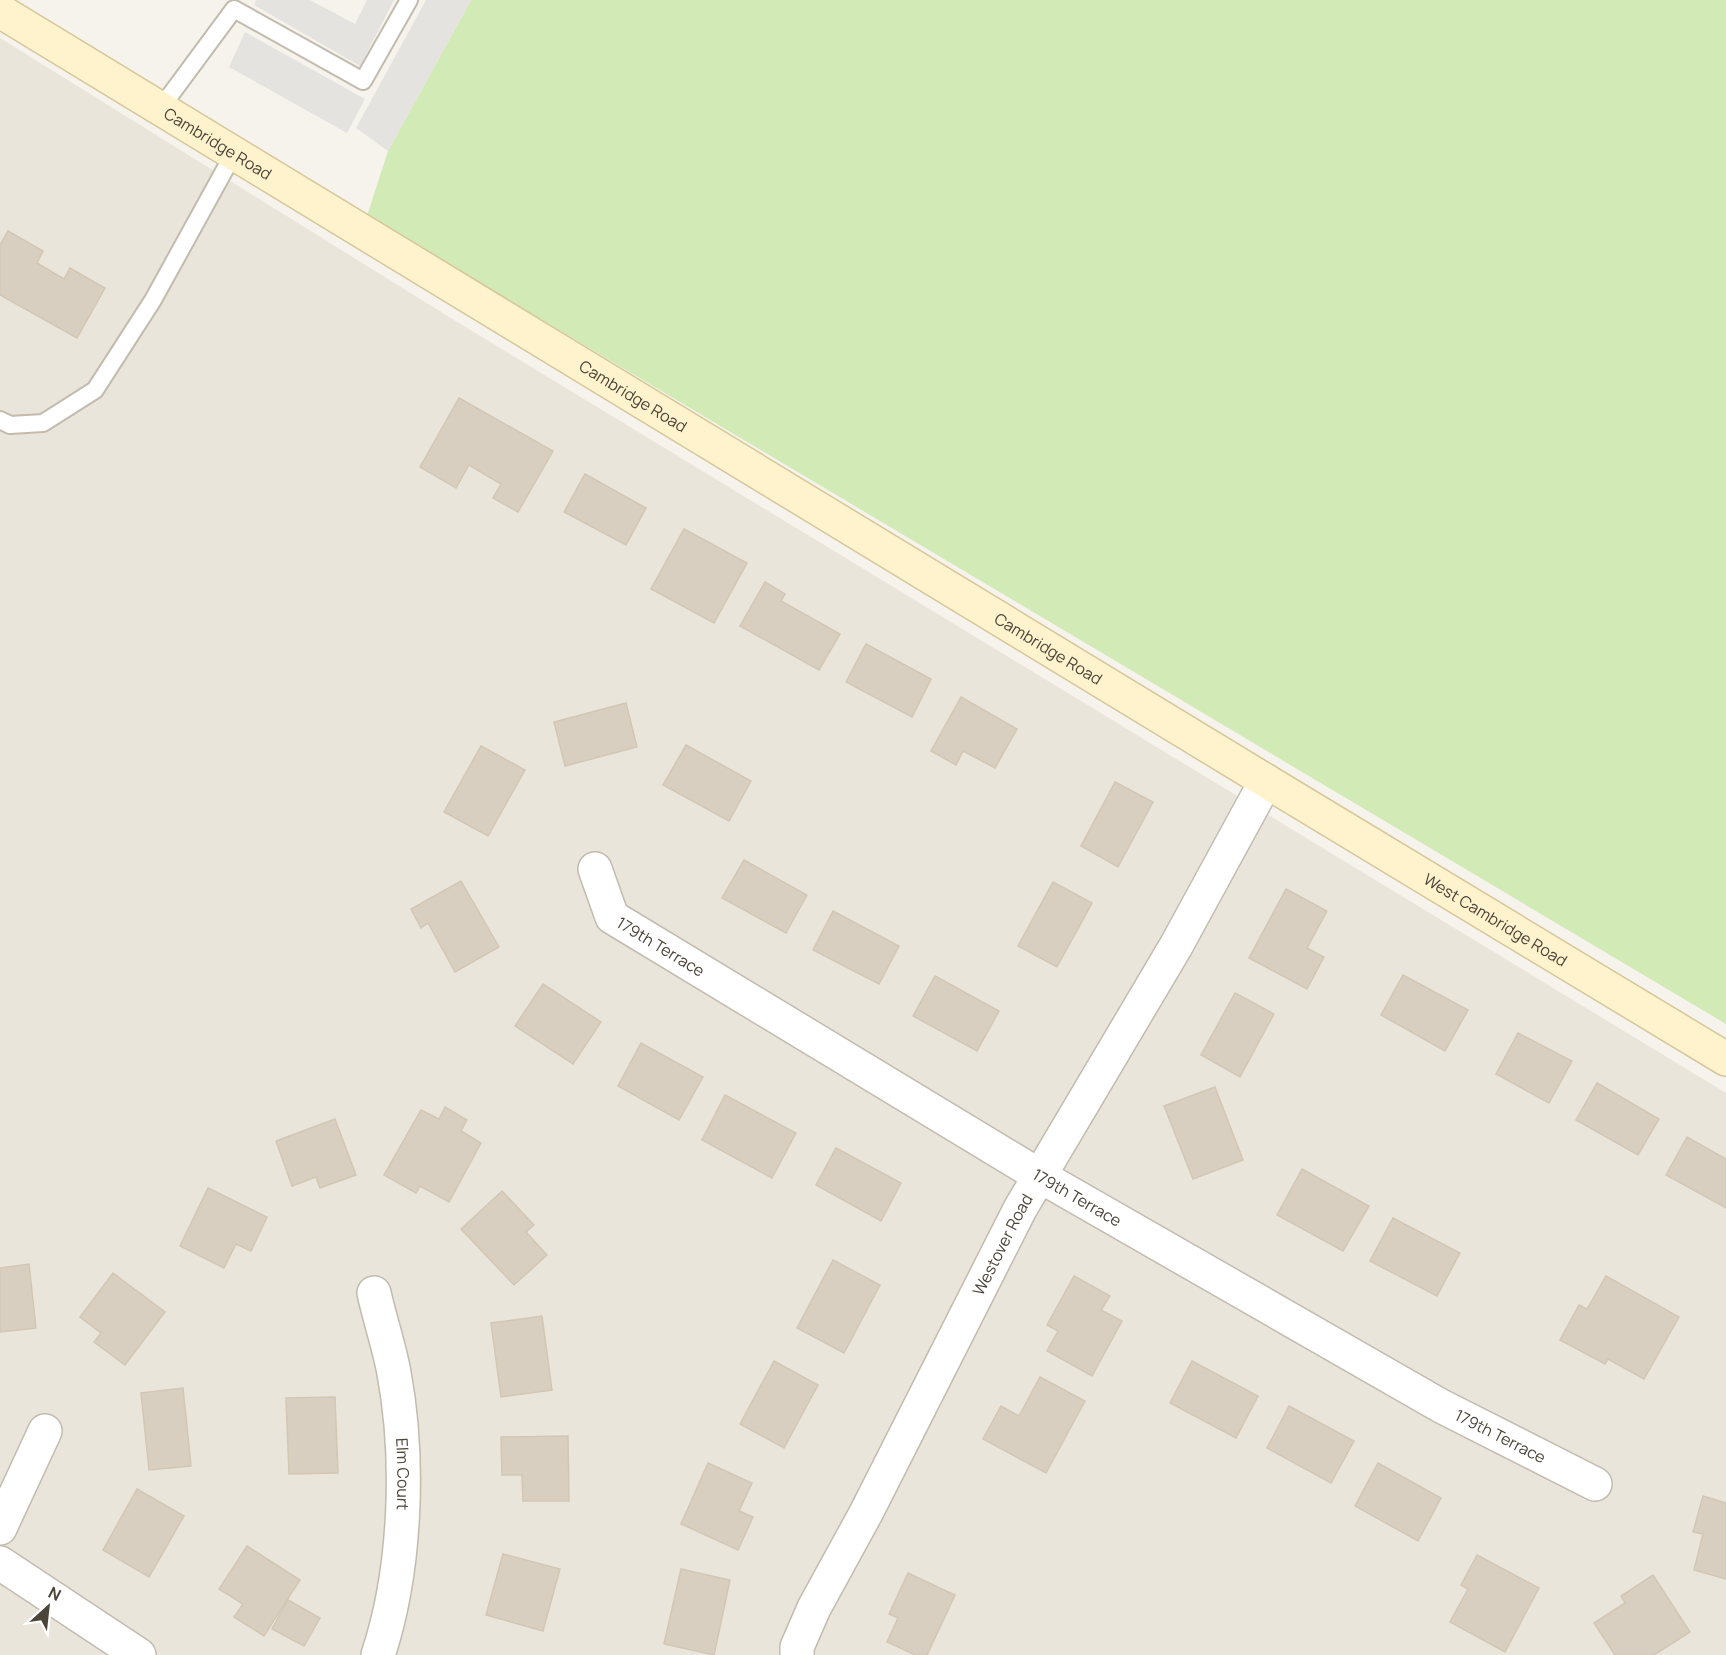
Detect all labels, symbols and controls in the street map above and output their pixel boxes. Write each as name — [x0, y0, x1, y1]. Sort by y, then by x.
street label: Cambridge Road — [160, 102, 276, 185]
street label: Cambridge Road — [575, 355, 691, 437]
street label: Cambridge Road — [990, 607, 1106, 690]
street label: West Cambridge Road — [1420, 868, 1571, 972]
street label: 179th Terrace — [613, 911, 709, 982]
street label: 179th Terrace — [1029, 1163, 1126, 1231]
street label: Westover Road — [967, 1190, 1038, 1299]
street label: 179th Terrace — [1451, 1404, 1550, 1468]
street label: Elm Court — [391, 1437, 414, 1511]
north arrow — [18, 1577, 78, 1637]
text: N — [45, 1581, 65, 1606]

